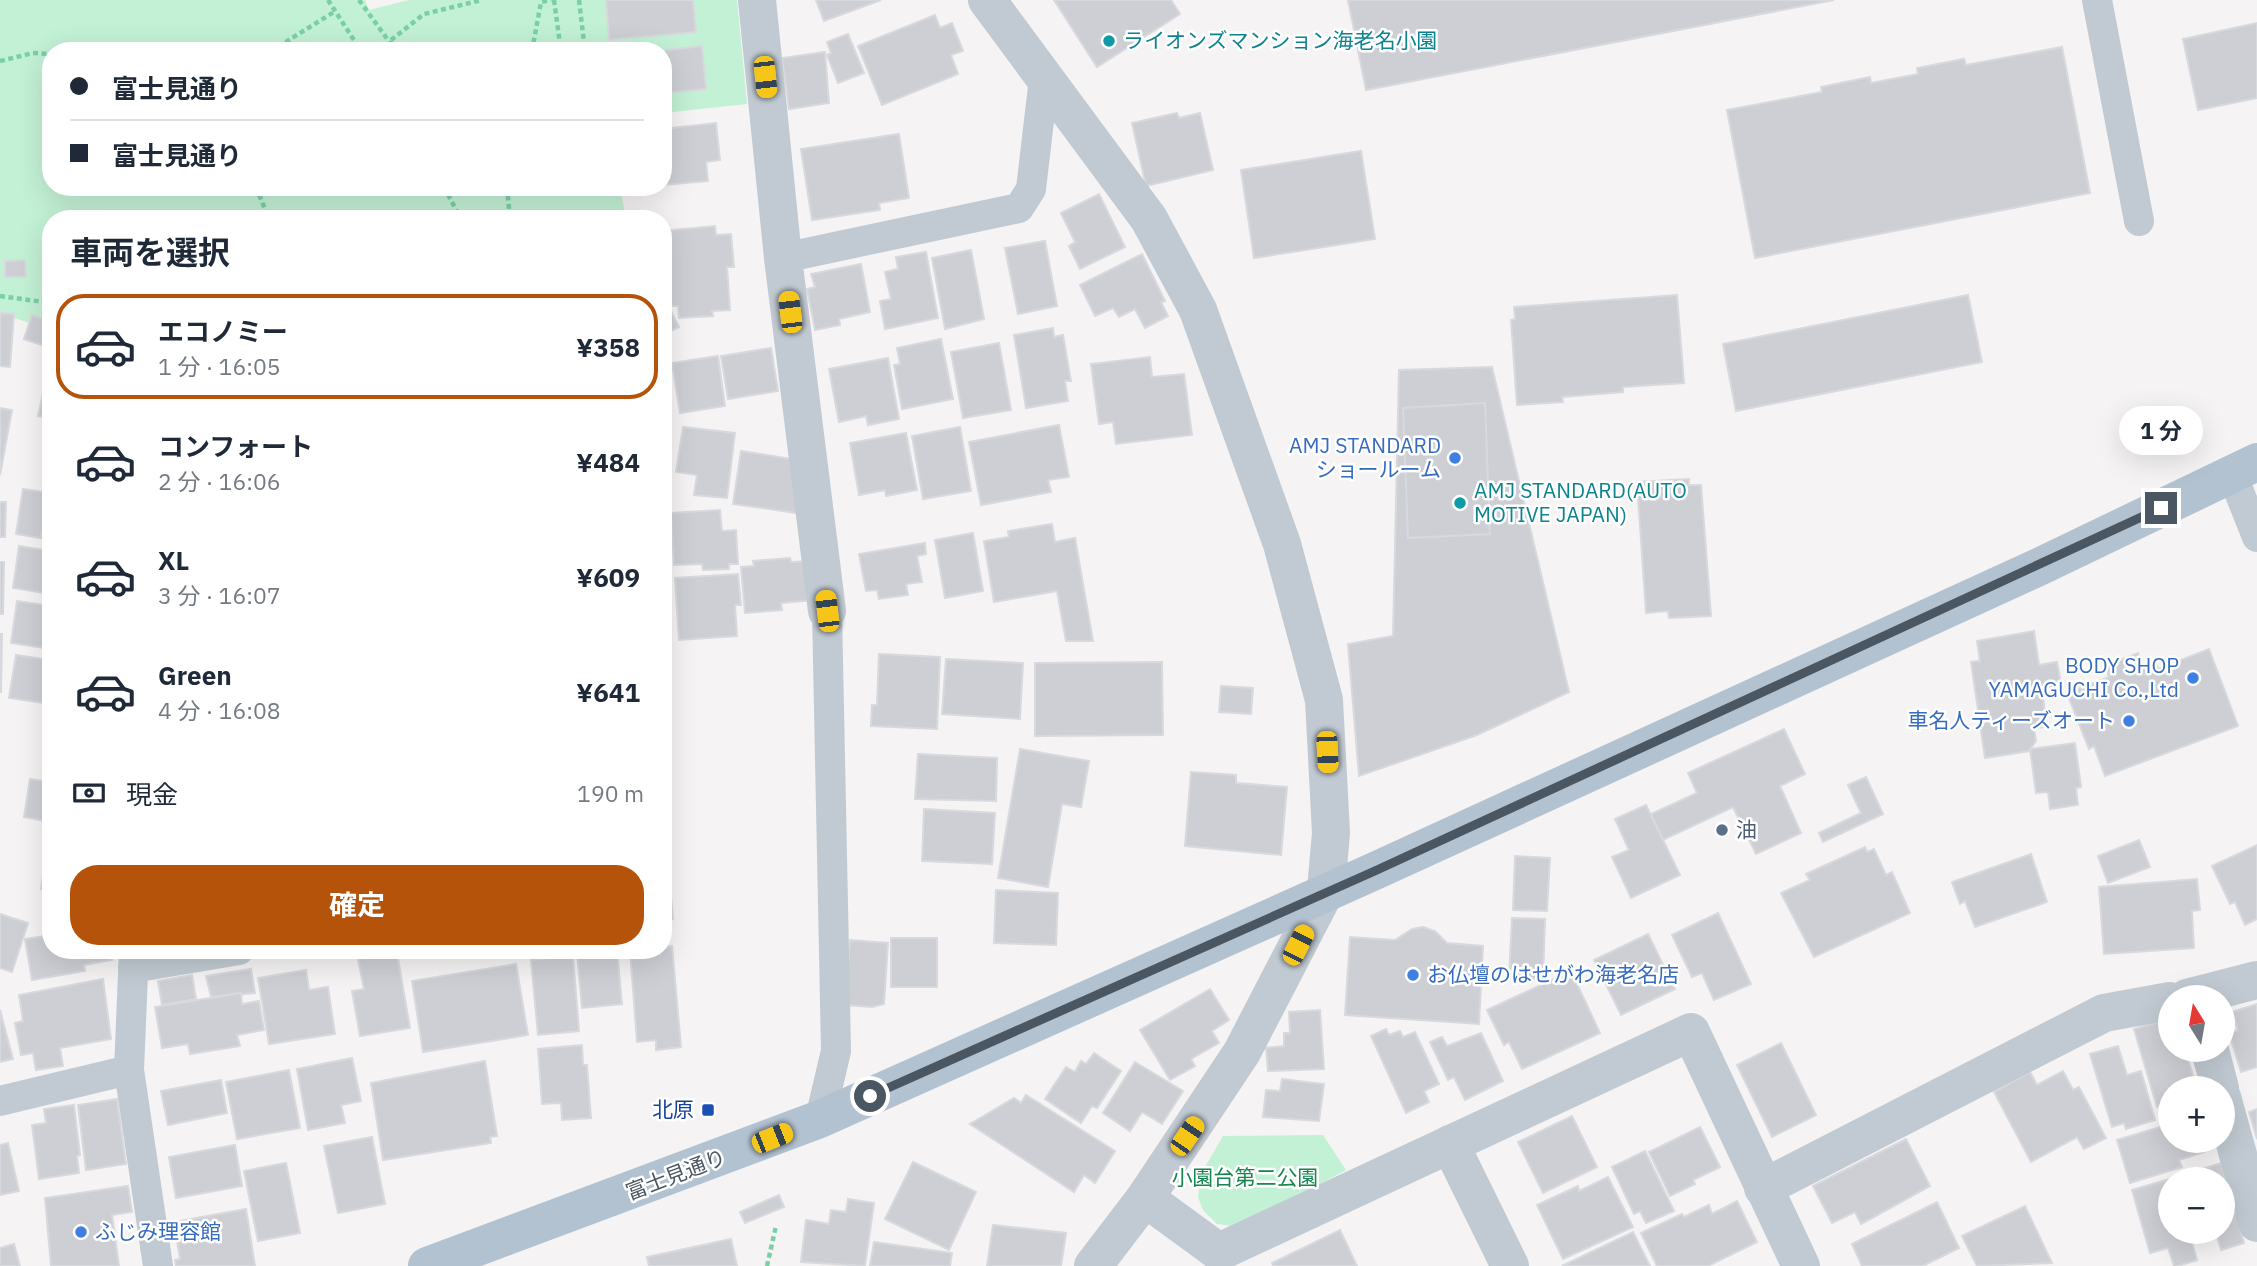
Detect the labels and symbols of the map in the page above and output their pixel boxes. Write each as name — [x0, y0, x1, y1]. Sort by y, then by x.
place label: ライオンズマンション海老名小園 — [1123, 26, 1438, 54]
marker: ライオンズマンション海老名小園 — [1101, 33, 1117, 49]
car — [753, 55, 778, 99]
car — [778, 290, 803, 334]
callout: 1 分 — [2119, 406, 2203, 456]
place label: AMJ STANDARD ショールーム — [1289, 431, 1441, 483]
marker: AMJ STANDARD ショールーム — [1447, 450, 1463, 466]
place label: AMJ STANDARD(AUTO MOTIVE JAPAN) — [1474, 476, 1687, 528]
route end — [2145, 492, 2177, 524]
marker: AMJ STANDARD(AUTO MOTIVE JAPAN) — [1452, 495, 1468, 511]
car — [815, 589, 840, 633]
place label: BODY SHOP YAMAGUCHI Co.,Ltd — [1988, 651, 2179, 703]
marker: BODY SHOP YAMAGUCHI Co.,Ltd — [2185, 670, 2201, 686]
place label: 車名人ティーズオート — [1907, 706, 2115, 734]
marker: 車名人ティーズオート — [2121, 713, 2137, 729]
car — [1316, 730, 1339, 774]
place label: 油 — [1736, 815, 1757, 843]
marker: 油 — [1714, 822, 1730, 838]
car — [1280, 922, 1317, 968]
place label: お仏壇のはせがわ海老名店 — [1427, 960, 1679, 988]
marker: お仏壇のはせがわ海老名店 — [1405, 967, 1421, 983]
north arrow — [2158, 985, 2235, 1062]
route start — [854, 1080, 886, 1112]
place label: 北原 — [652, 1095, 694, 1123]
marker: 北原 — [700, 1102, 716, 1118]
car — [1167, 1113, 1208, 1159]
car — [749, 1120, 796, 1156]
street label: 富士見通り — [622, 1142, 730, 1206]
park label: 小園台第二公園 — [1172, 1163, 1319, 1191]
place label: ふじみ理容館 — [95, 1217, 221, 1245]
marker: ふじみ理容館 — [73, 1224, 89, 1240]

